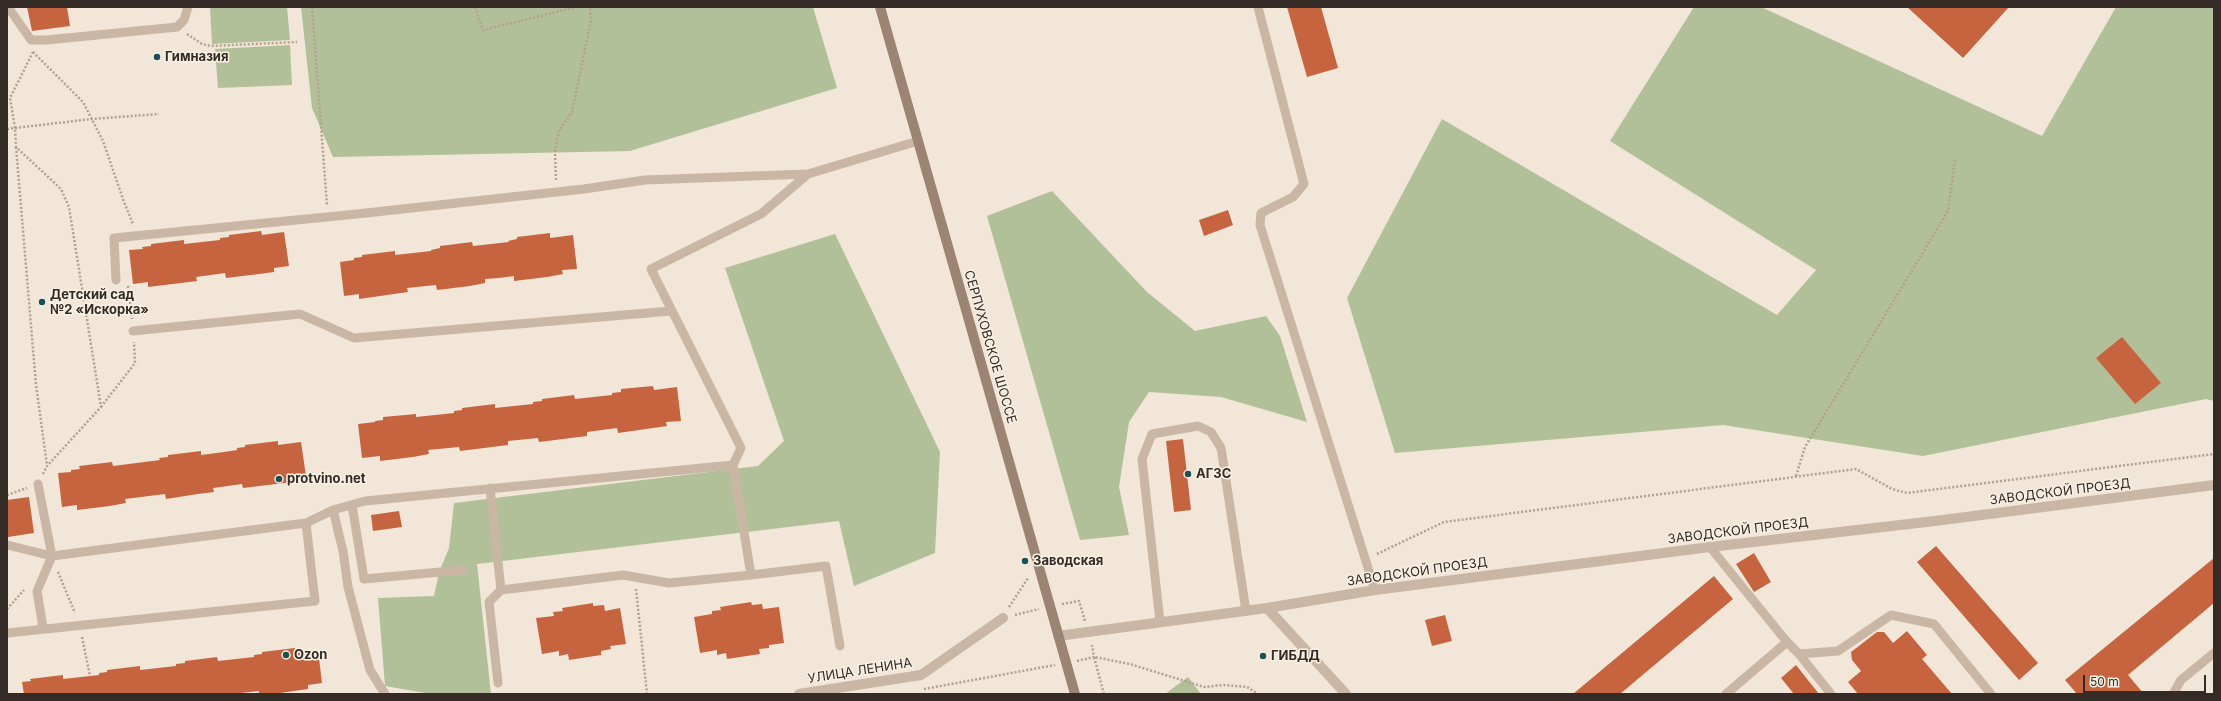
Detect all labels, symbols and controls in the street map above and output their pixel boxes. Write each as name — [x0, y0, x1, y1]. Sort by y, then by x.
place label: Гимназия — [165, 49, 228, 65]
marker: Гимназия — [152, 52, 162, 62]
street label: СЕРПУХОВСКОЕ ШОССЕ — [961, 269, 1019, 425]
place label: Детcкий сад №2 «Искорка» — [50, 287, 149, 318]
marker: Детcкий сад №2 «Искорка» — [37, 297, 47, 307]
place label: АГЗС — [1196, 466, 1231, 482]
marker: АГЗС — [1183, 469, 1193, 479]
place label: protvino.net — [287, 471, 366, 487]
marker: protvino.net — [274, 474, 284, 484]
street label: ЗАВОДСКОЙ ПРОЕЗД — [1989, 476, 2131, 508]
street label: ЗАВОДСКОЙ ПРОЕЗД — [1667, 515, 1809, 547]
place label: Заводская — [1033, 553, 1103, 569]
street label: ЗАВОДСКОЙ ПРОЕЗД — [1346, 554, 1488, 590]
marker: Заводская — [1020, 556, 1030, 566]
place label: Ozon — [294, 647, 327, 663]
place label: ГИБДД — [1271, 648, 1320, 664]
marker: Ozon — [281, 650, 291, 660]
marker: ГИБДД — [1258, 651, 1268, 661]
street label: УЛИЦА ЛЕНИНА — [807, 655, 913, 687]
scale bar — [2085, 667, 2208, 693]
text: 50 m — [2090, 674, 2119, 689]

